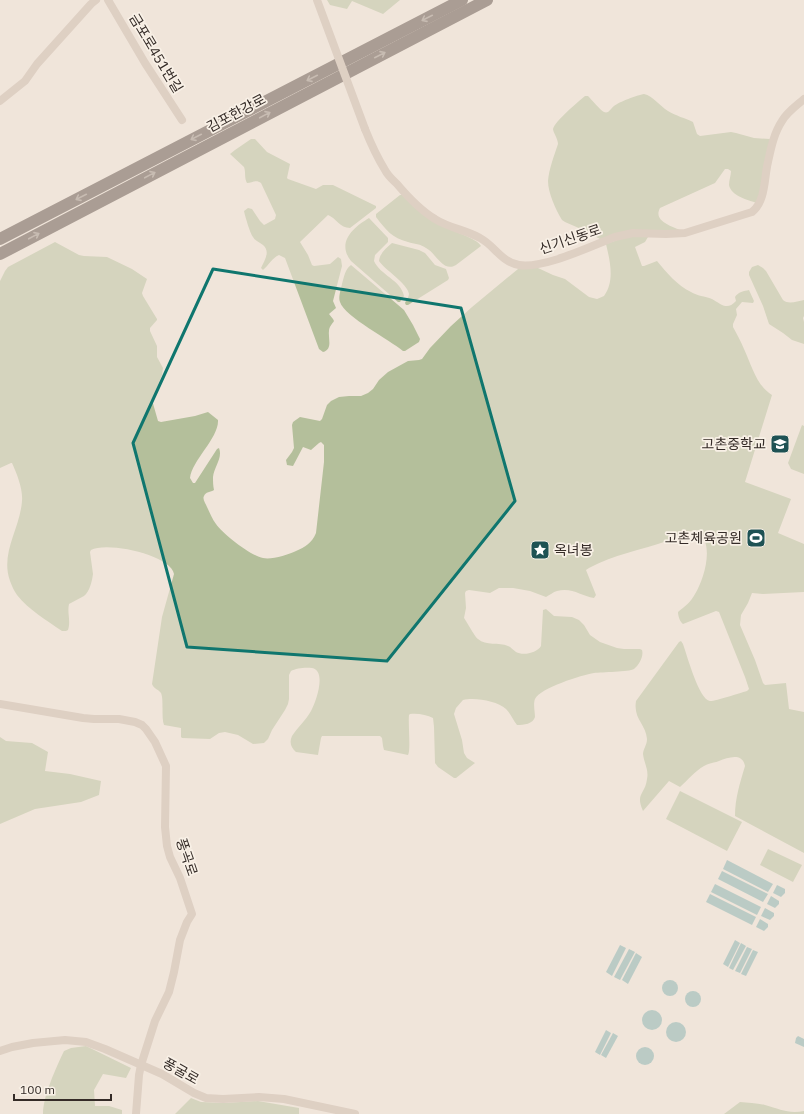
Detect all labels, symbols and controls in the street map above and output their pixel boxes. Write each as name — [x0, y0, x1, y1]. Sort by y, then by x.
street label: 금포로451번길 — [125, 10, 187, 96]
one-way arrow — [421, 15, 433, 22]
one-way arrow — [374, 51, 386, 58]
one-way arrow — [306, 74, 318, 82]
street label: 김포한강로 — [203, 90, 269, 136]
one-way arrow — [259, 111, 271, 118]
one-way arrow — [190, 134, 202, 142]
one-way arrow — [144, 171, 156, 179]
one-way arrow — [75, 194, 87, 201]
street label: 신기신동로 — [537, 220, 603, 258]
one-way arrow — [28, 231, 40, 239]
school or university icon: 고촌중학교 — [769, 433, 791, 455]
place label: 고촌중학교 — [702, 435, 766, 453]
sports icon: 고촌체육공원 — [745, 527, 767, 549]
place label: 고촌체육공원 — [665, 529, 742, 547]
place icon: 옥녀봉 — [529, 539, 551, 561]
place label: 옥녀봉 — [554, 541, 593, 559]
street label: 풍곡로 — [172, 836, 202, 878]
street label: 풍굴로 — [160, 1054, 202, 1088]
scale bar — [14, 1076, 111, 1102]
text: 100 m — [20, 1082, 55, 1097]

